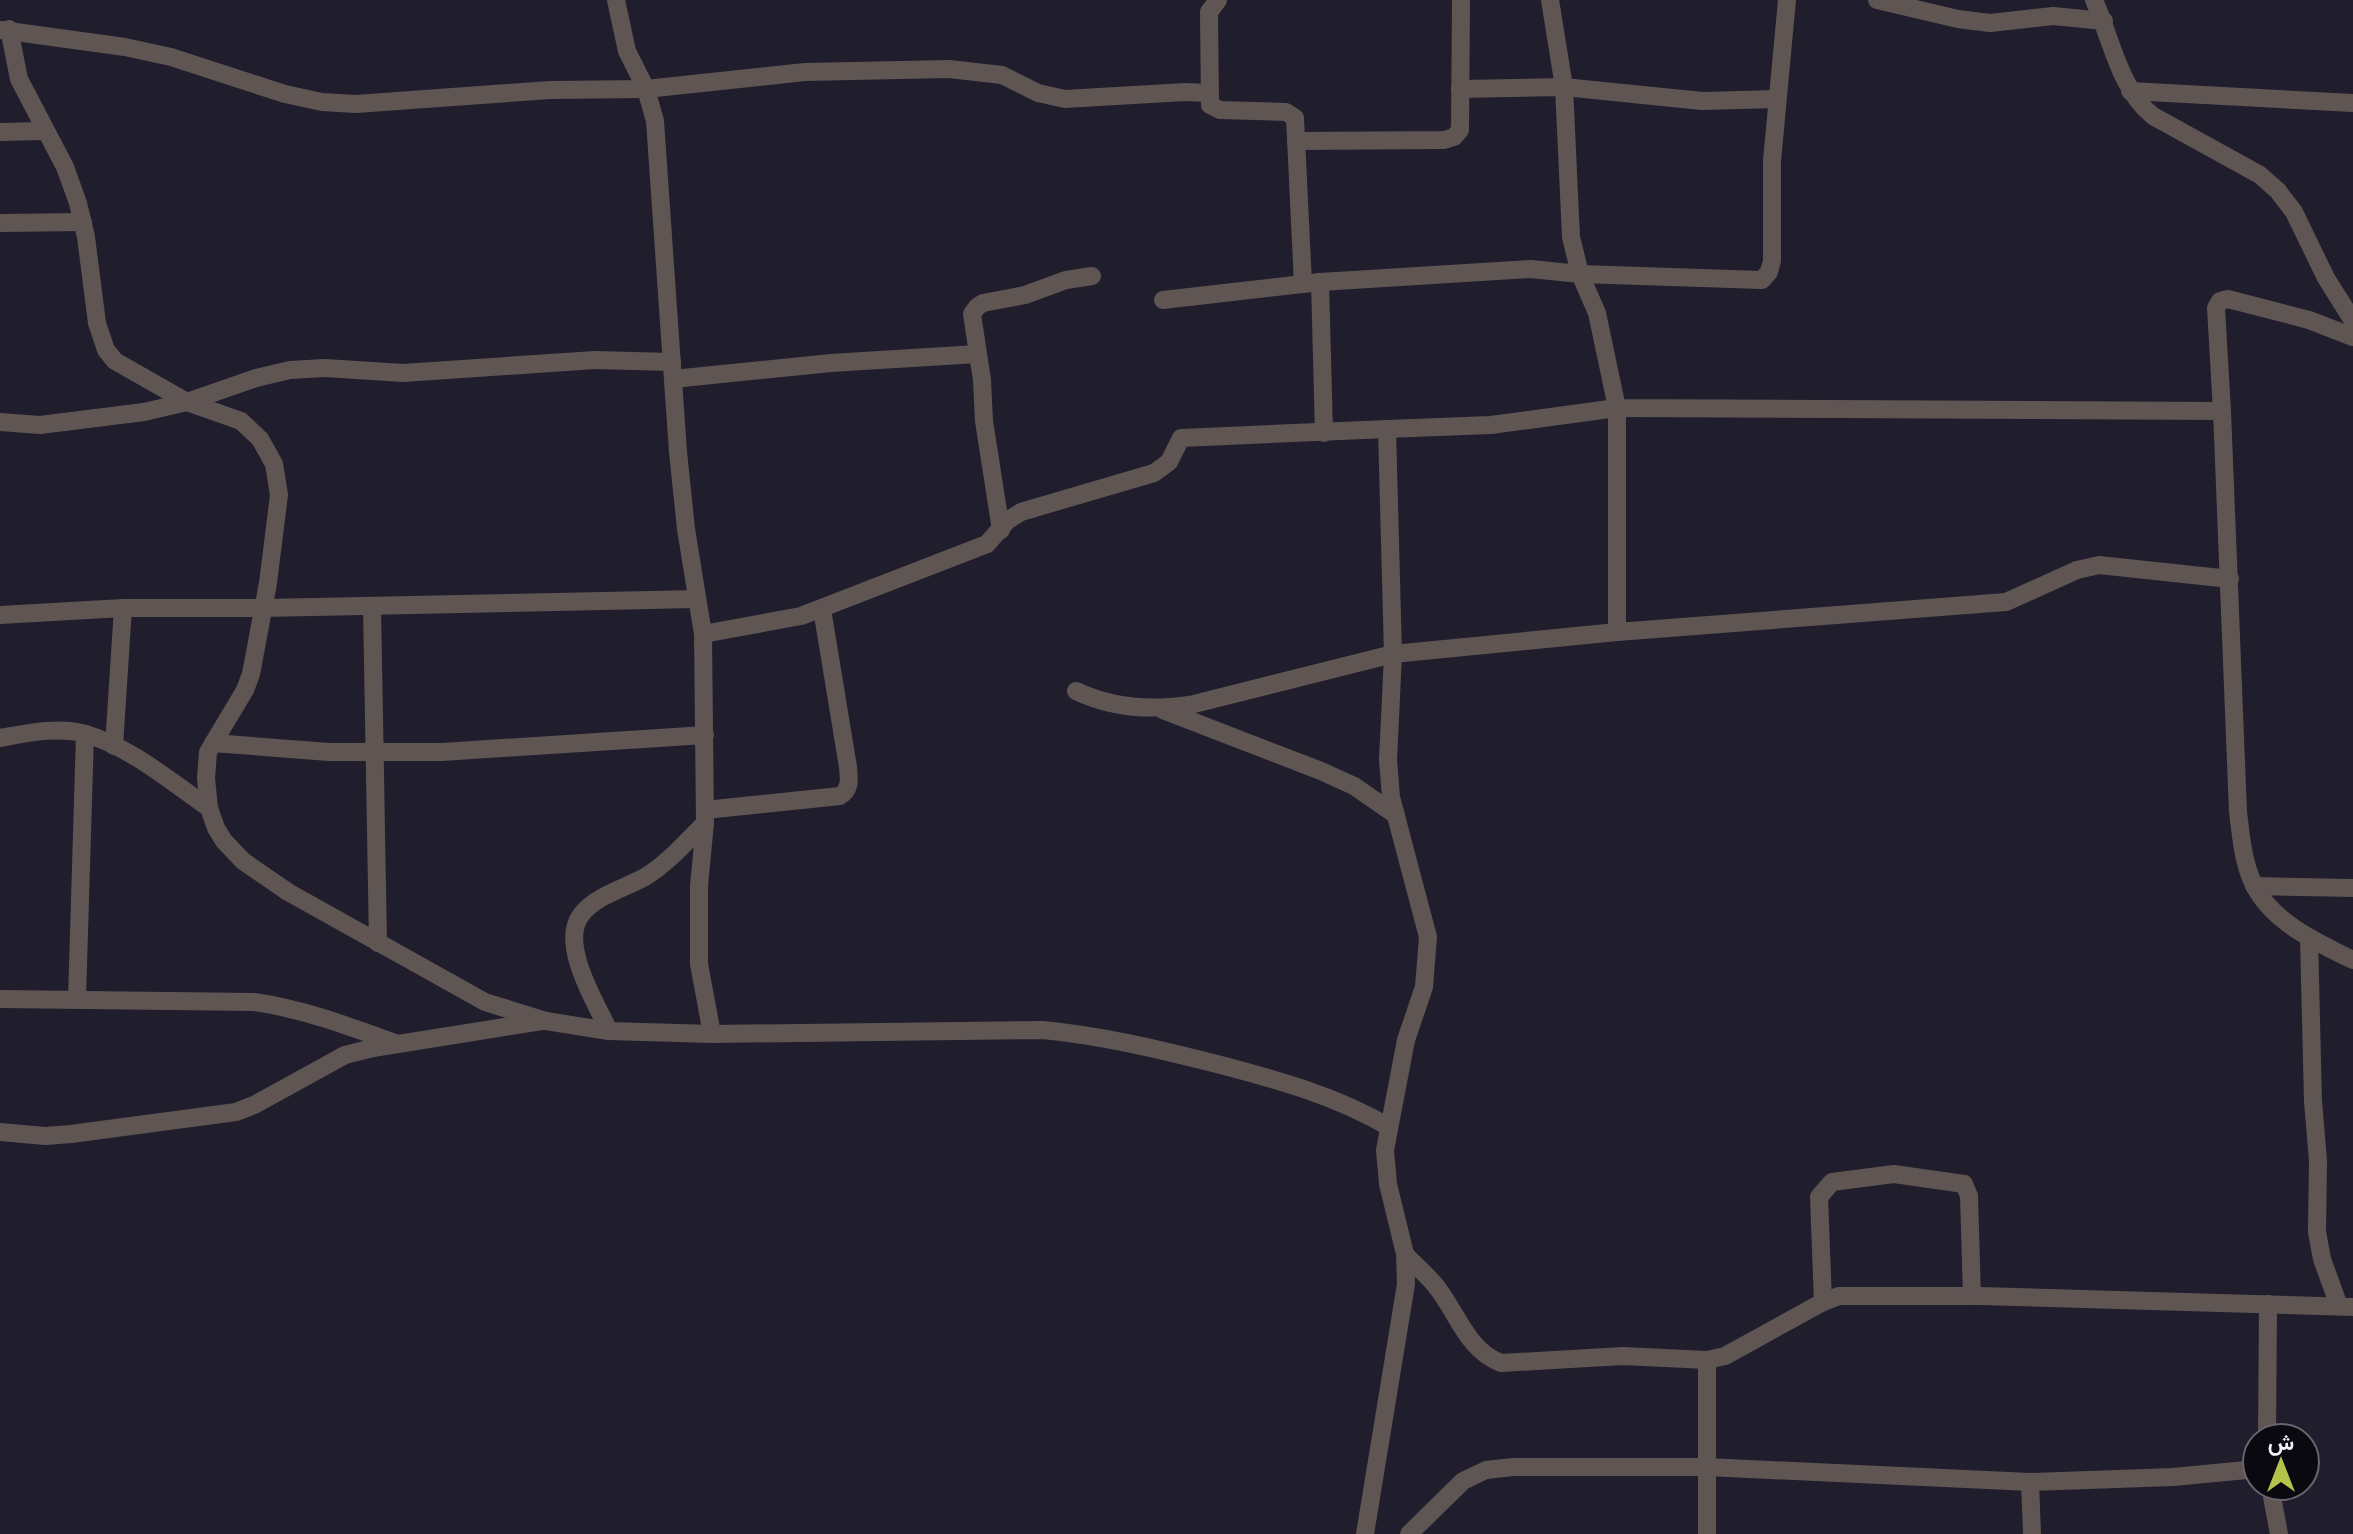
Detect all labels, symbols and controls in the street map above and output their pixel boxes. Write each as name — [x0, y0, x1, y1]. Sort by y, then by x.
north arrow — [2241, 1422, 2321, 1502]
text: ش — [2268, 1429, 2294, 1456]

